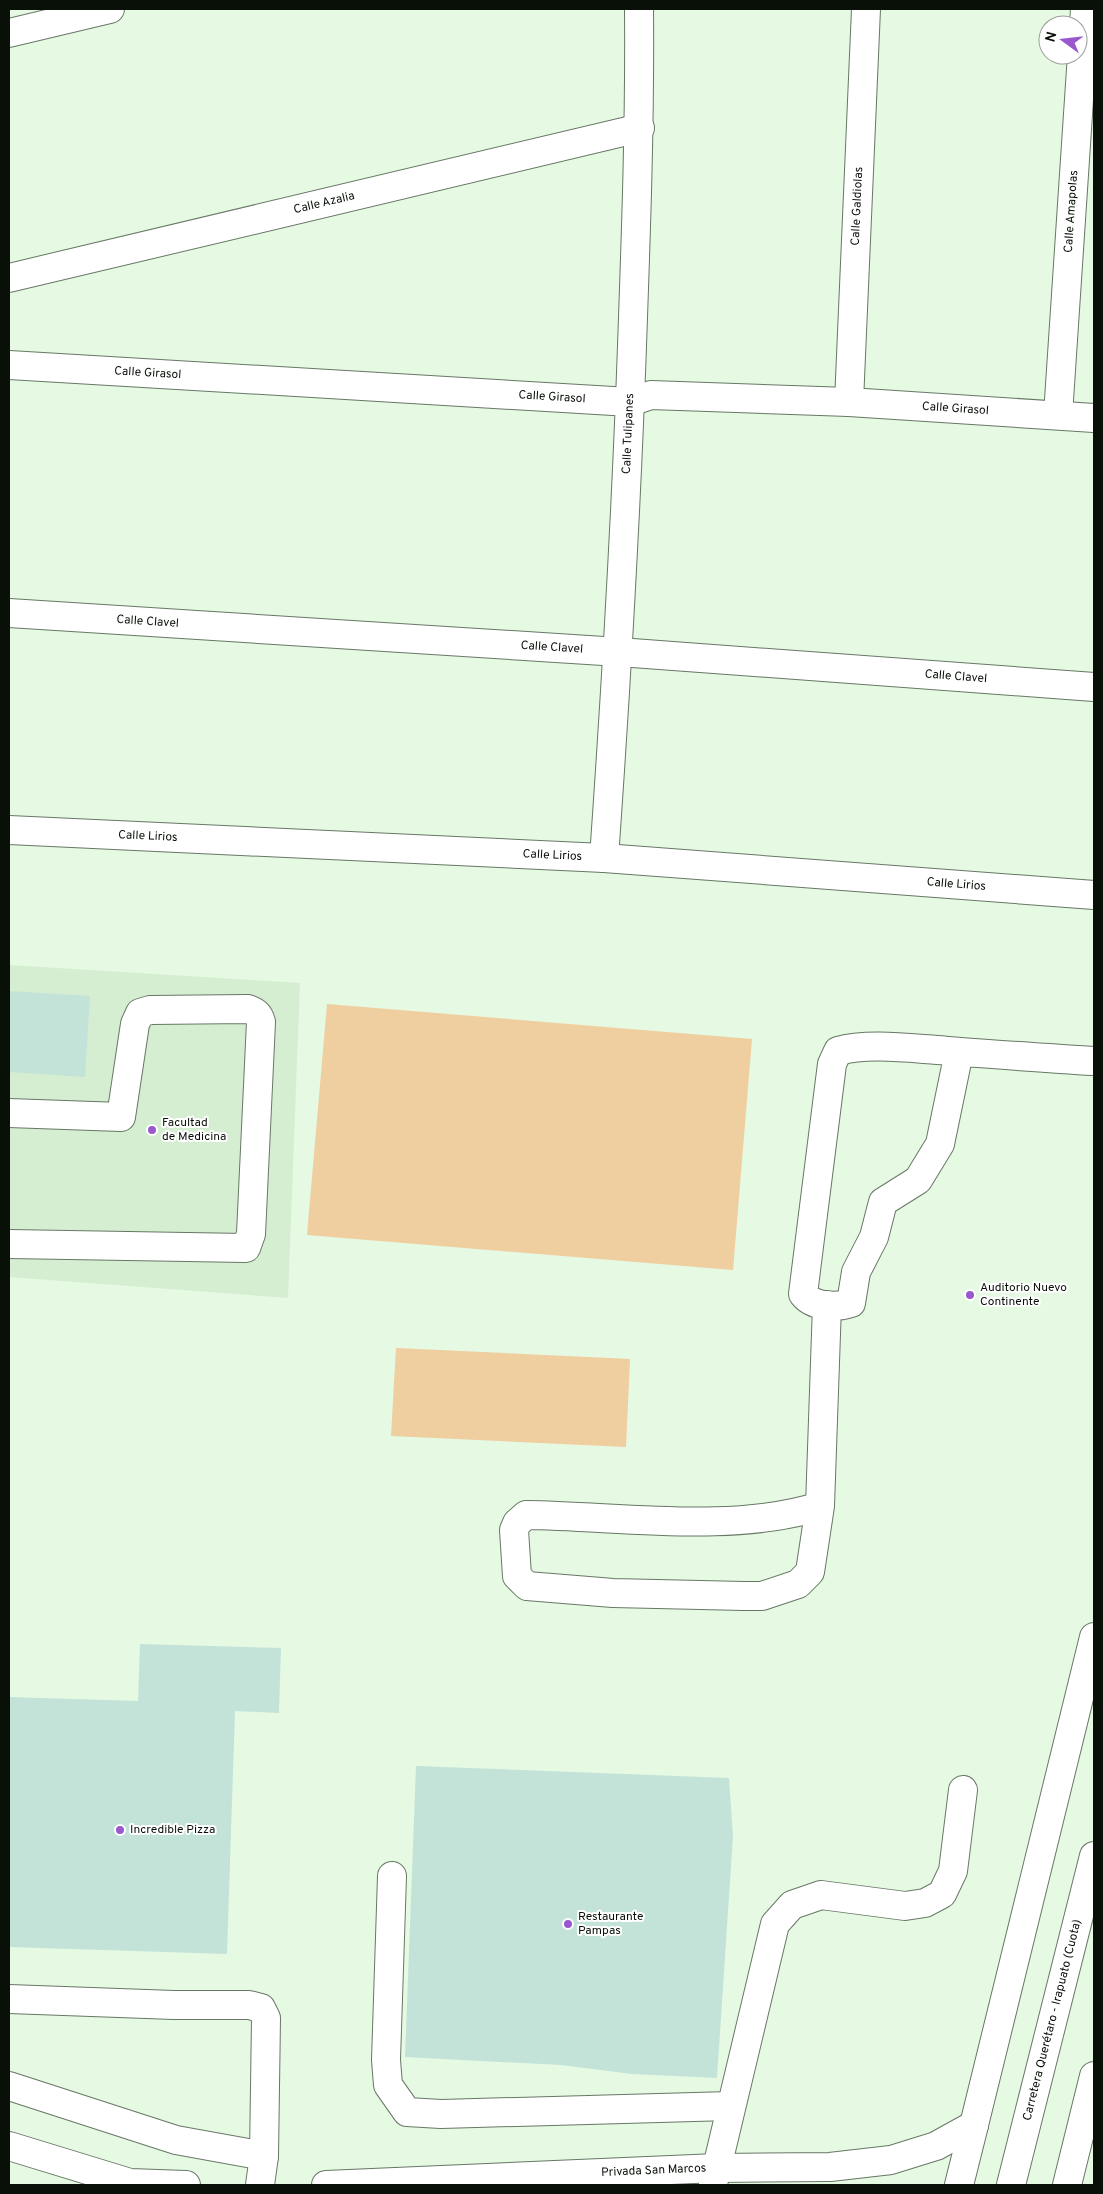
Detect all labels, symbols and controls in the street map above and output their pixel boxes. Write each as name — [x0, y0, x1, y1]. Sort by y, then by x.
north arrow — [1038, 15, 1088, 65]
text: N — [1042, 30, 1061, 44]
street label: Calle Galdiolas — [848, 166, 867, 246]
street label: Calle Amapolas — [1061, 170, 1082, 253]
street label: Calle Azalia — [292, 188, 356, 218]
street label: Calle Girasol — [114, 363, 182, 383]
street label: Calle Girasol — [518, 387, 586, 407]
street label: Calle Tulipanes — [619, 393, 638, 475]
street label: Calle Girasol — [921, 399, 989, 419]
street label: Calle Clavel — [116, 612, 179, 632]
street label: Calle Clavel — [520, 638, 584, 658]
street label: Calle Clavel — [924, 667, 988, 687]
street label: Calle Lirios — [118, 827, 178, 846]
street label: Calle Lirios — [522, 846, 582, 865]
street label: Calle Lirios — [926, 874, 987, 895]
place label: Facultad de Medicina — [162, 1115, 226, 1145]
marker: Facultad de Medicina — [146, 1124, 158, 1136]
place label: Auditorio Nuevo Continente — [980, 1280, 1067, 1310]
marker: Auditorio Nuevo Continente — [964, 1289, 976, 1301]
place label: Incredible Pizza — [130, 1822, 215, 1838]
marker: Incredible Pizza — [114, 1824, 126, 1836]
place label: Restaurante Pampas — [578, 1909, 643, 1939]
marker: Restaurante Pampas — [562, 1918, 574, 1930]
street label: Carretera Querétaro - Irapuato (Cuota) — [1019, 1918, 1086, 2123]
street label: Privada San Marcos — [601, 2160, 707, 2181]

